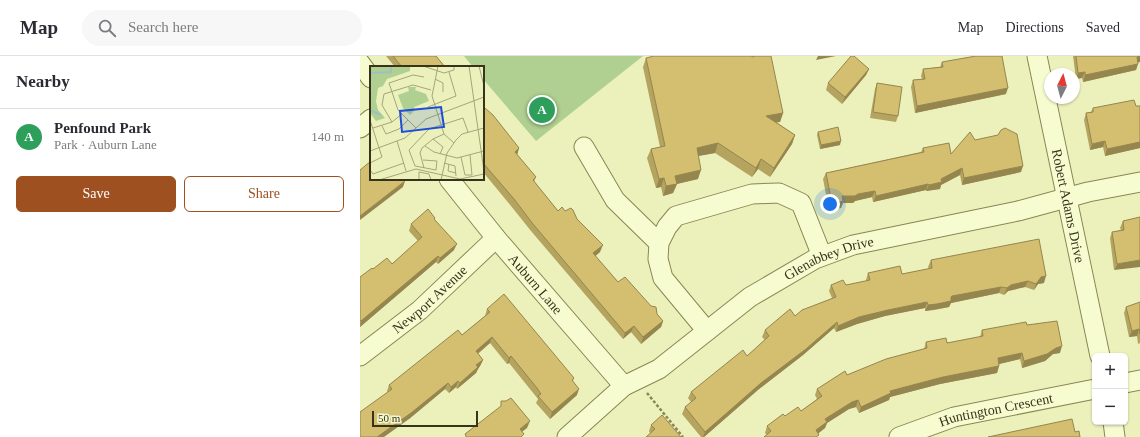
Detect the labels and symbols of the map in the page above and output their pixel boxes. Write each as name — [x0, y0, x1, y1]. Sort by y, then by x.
inset map — [370, 66, 484, 180]
north arrow — [1044, 68, 1080, 104]
pin: A — [529, 95, 555, 125]
street label: Robert Adams Drive — [1049, 148, 1087, 264]
your location — [820, 194, 840, 214]
street label: Glenabbey Drive — [781, 234, 875, 283]
street label: Auburn Lane — [505, 251, 565, 317]
street label: Newport Avenue — [390, 263, 470, 336]
street label: Huntington Crescent — [937, 391, 1054, 430]
scale bar — [372, 409, 478, 428]

